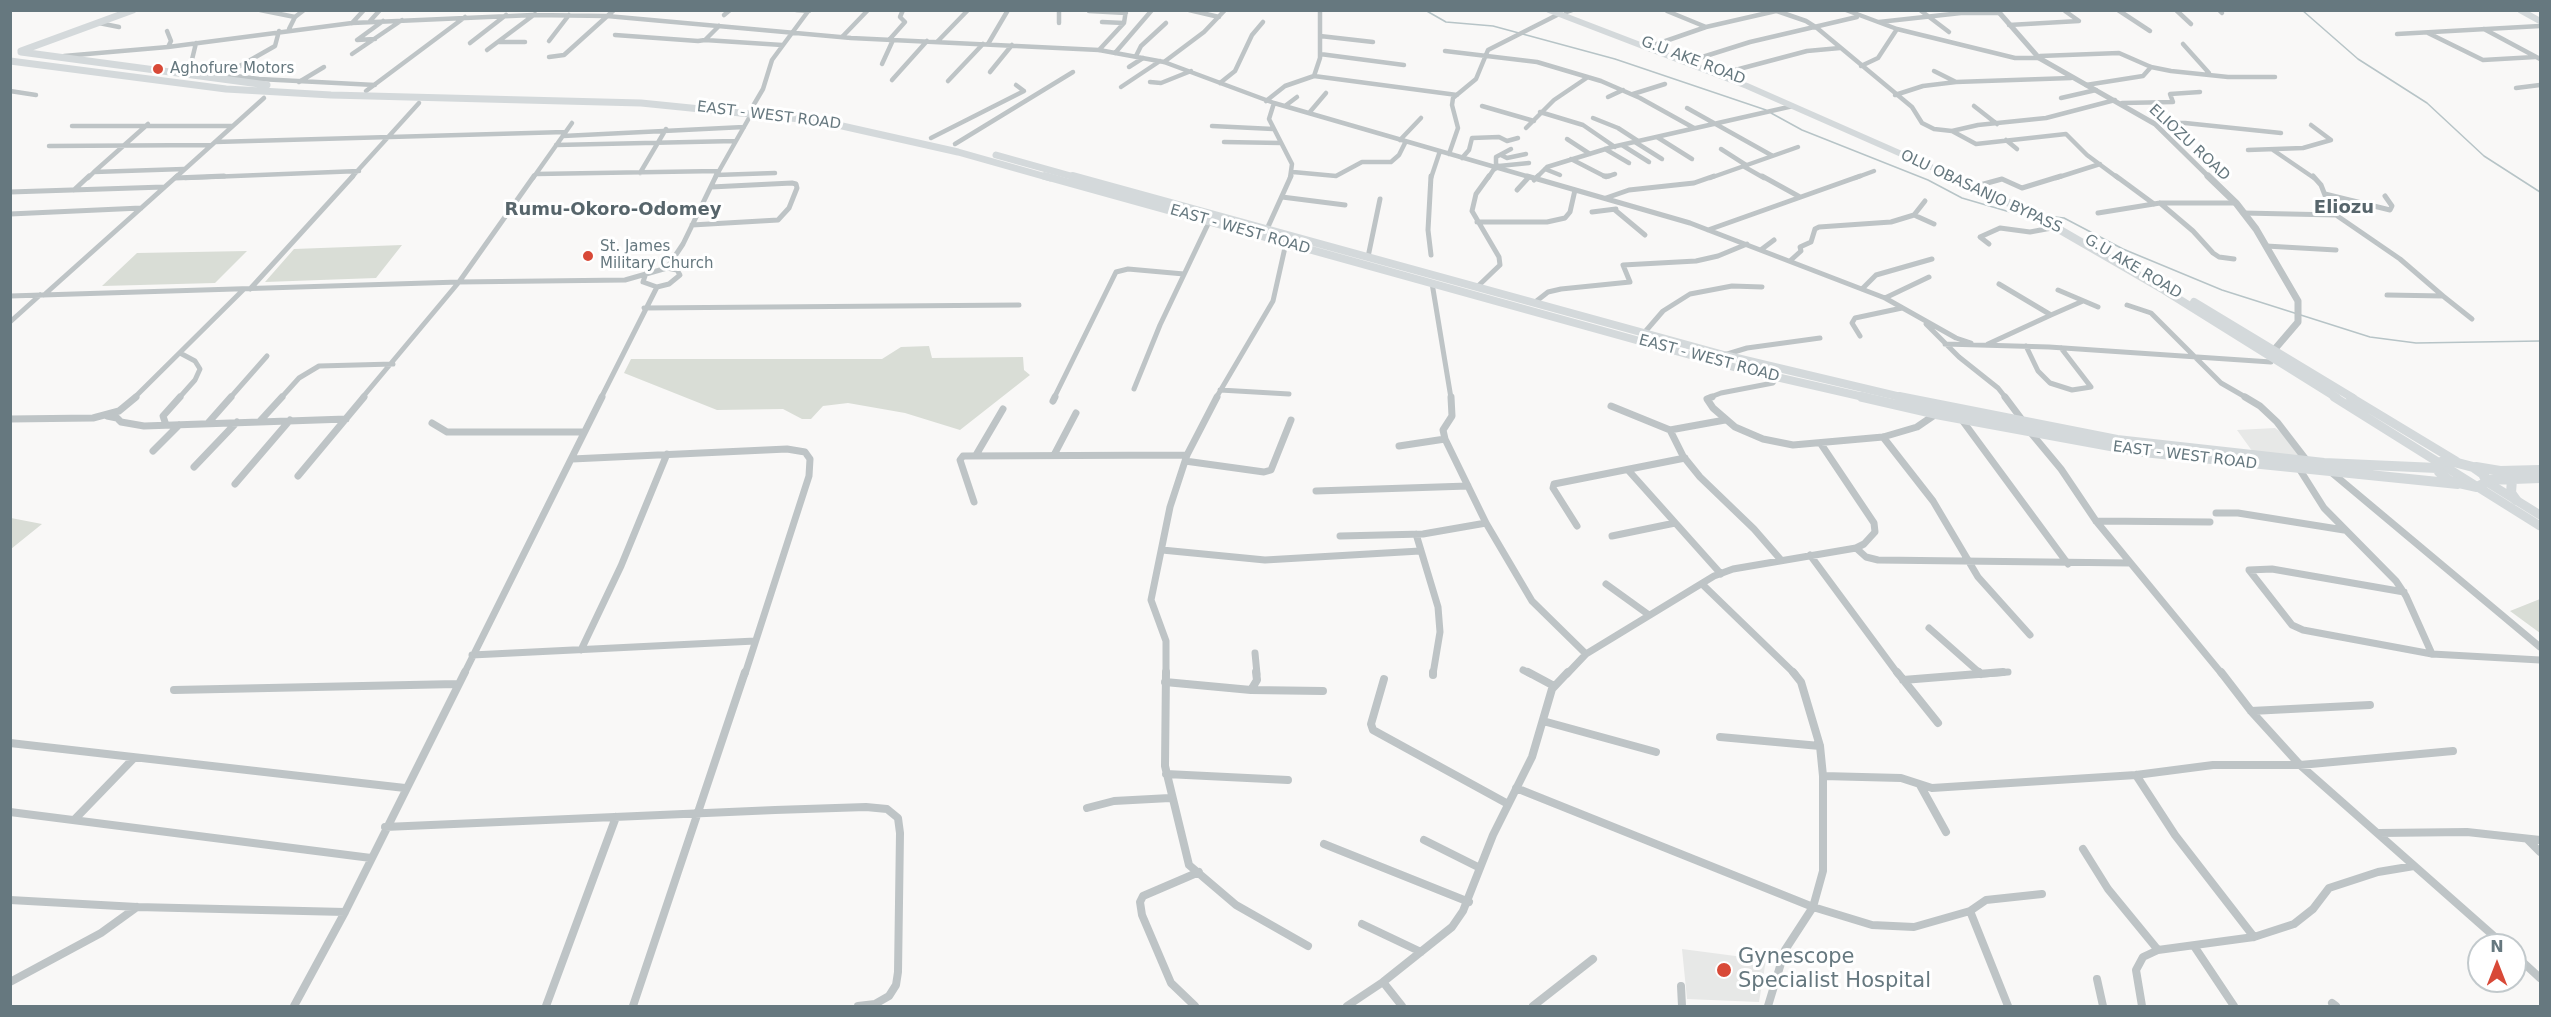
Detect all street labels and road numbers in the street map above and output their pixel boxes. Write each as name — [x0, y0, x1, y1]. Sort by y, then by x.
street label: G.U AKE ROAD — [1638, 33, 1748, 89]
street label: EAST - WEST ROAD — [696, 98, 842, 134]
street label: ELIOZU ROAD — [2145, 101, 2233, 185]
street label: OLU OBASANJO BYPASS — [1898, 147, 2064, 237]
street label: EAST - WEST ROAD — [1168, 201, 1312, 259]
street label: G.U AKE ROAD — [2081, 231, 2185, 303]
street label: EAST - WEST ROAD — [1637, 332, 1781, 386]
street label: EAST - WEST ROAD — [2112, 438, 2258, 474]

